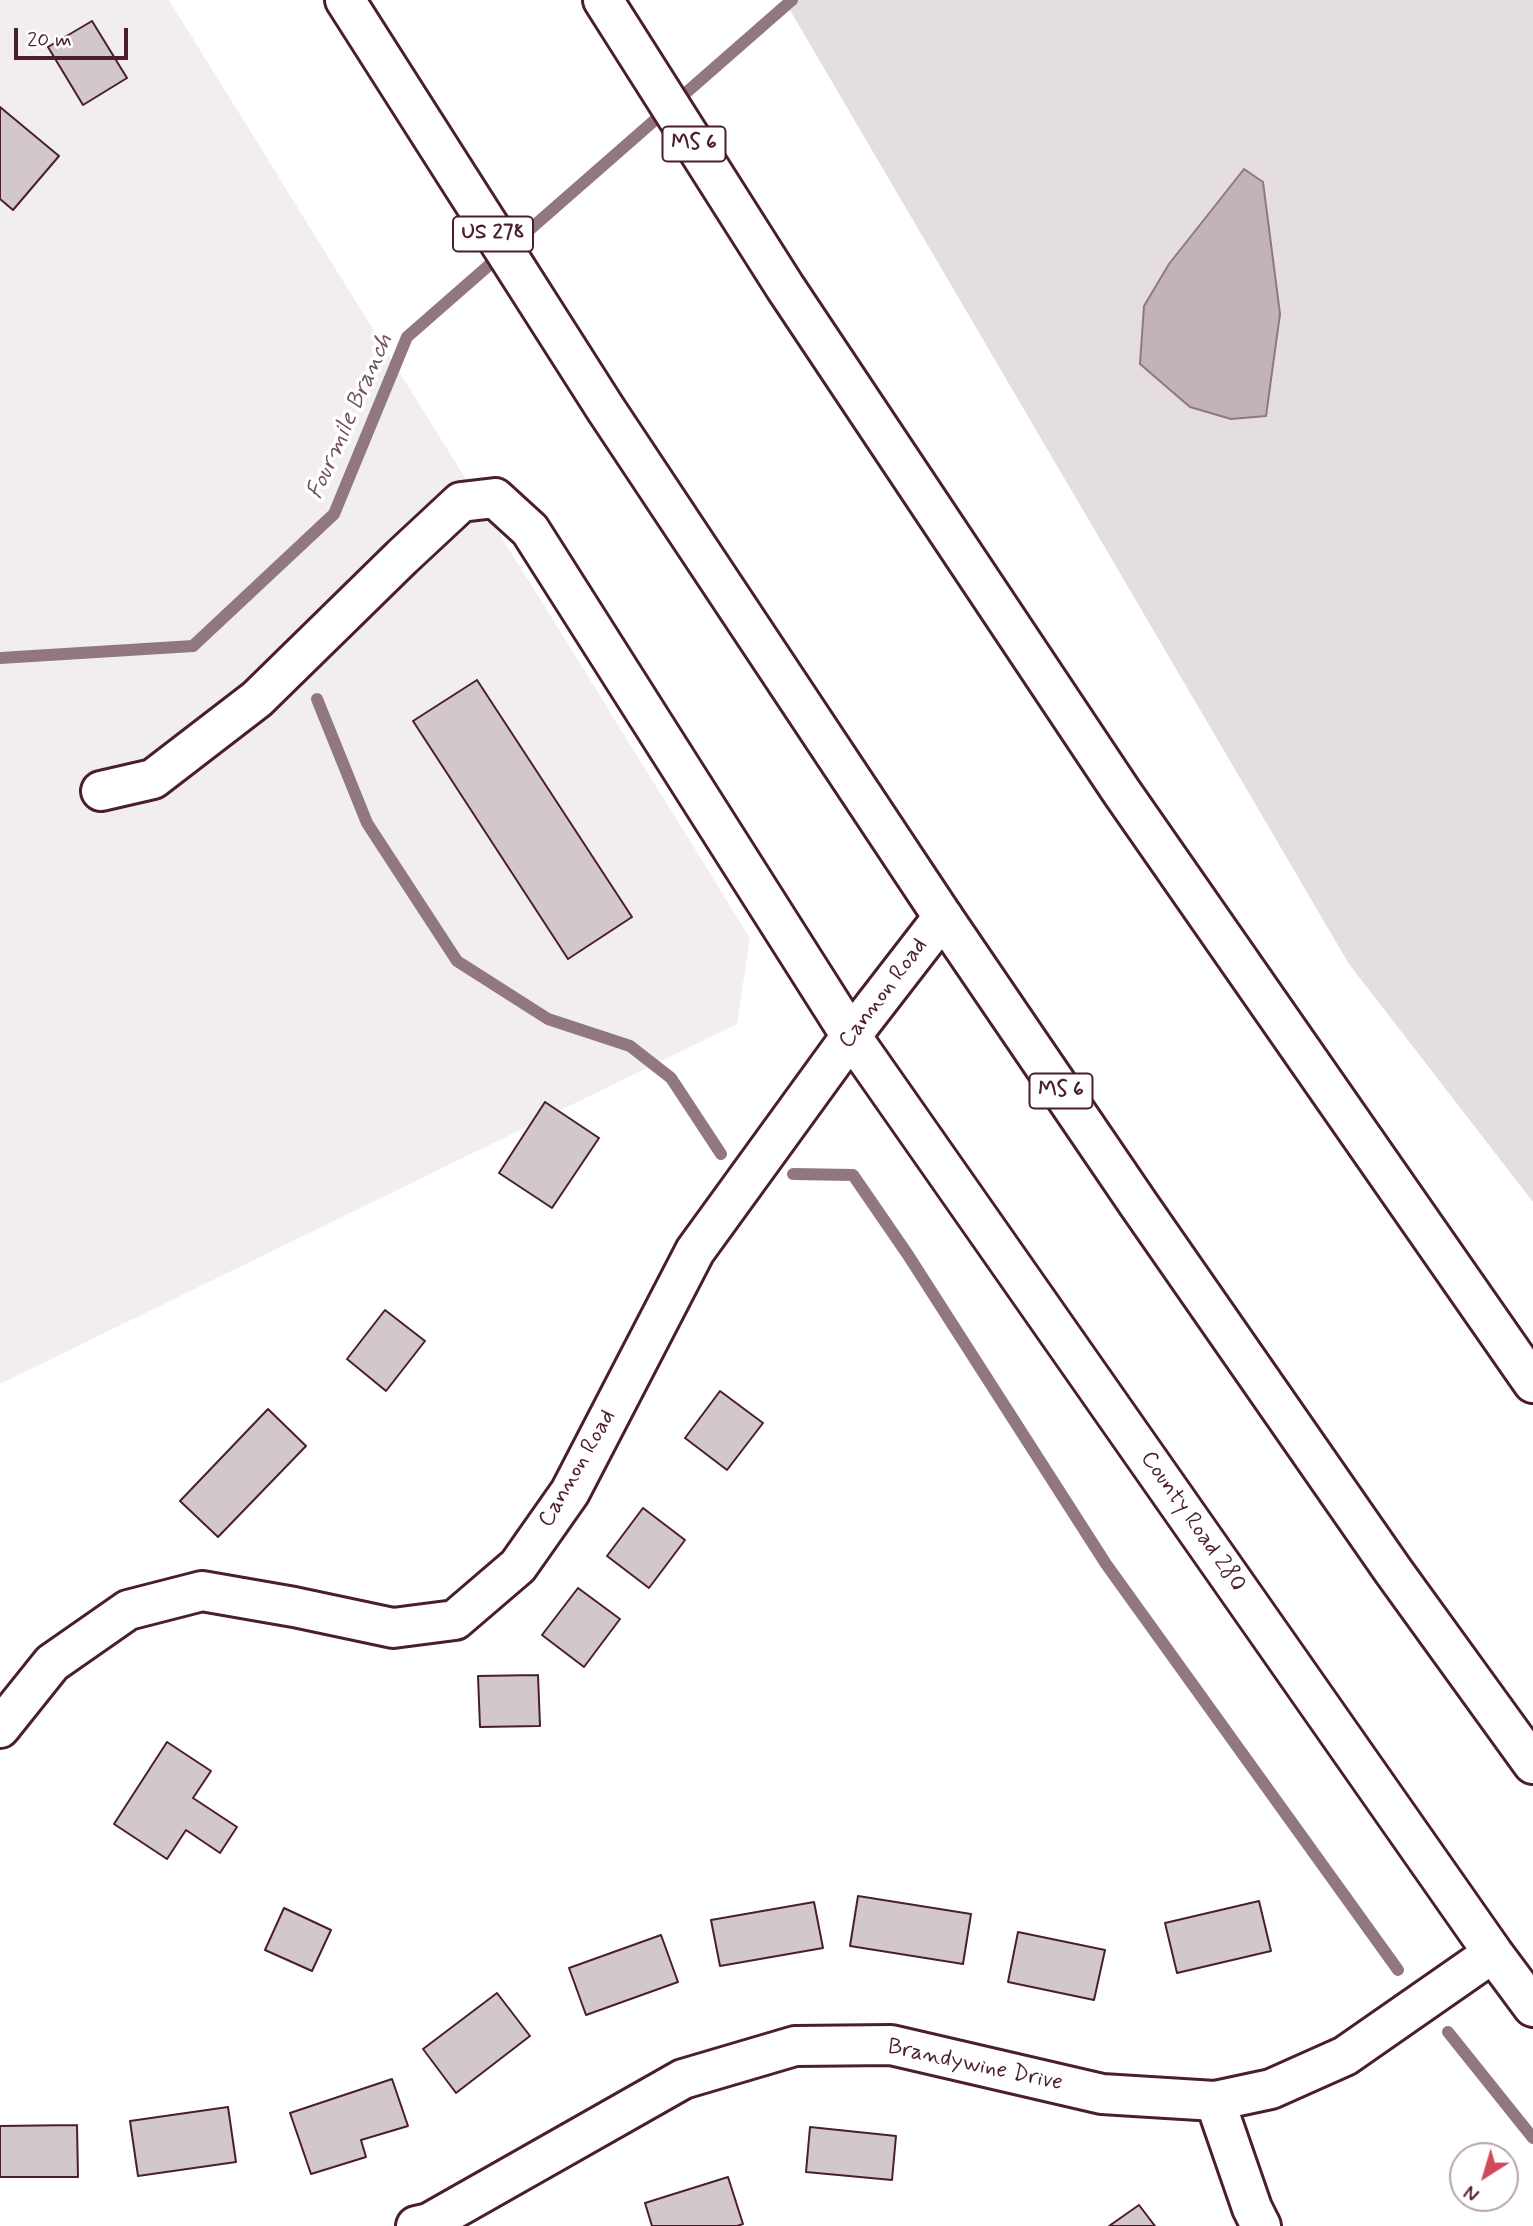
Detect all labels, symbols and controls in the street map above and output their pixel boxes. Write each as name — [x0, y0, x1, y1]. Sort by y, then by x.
scale bar — [18, 14, 131, 58]
text: 20 m — [27, 26, 72, 54]
road number: MS 6 — [662, 127, 726, 162]
road number: US 278 — [453, 216, 533, 252]
water label: Fourmile Branch — [302, 330, 400, 504]
street label: Cannon Road — [834, 933, 934, 1055]
road number: MS 6 — [1030, 1074, 1092, 1108]
street label: Cannon Road — [533, 1405, 623, 1533]
street label: County Road 280 — [1133, 1446, 1251, 1598]
street label: Brandywine Drive — [885, 2034, 1065, 2098]
north arrow — [1449, 2142, 1519, 2212]
text: N — [1460, 2179, 1485, 2206]

